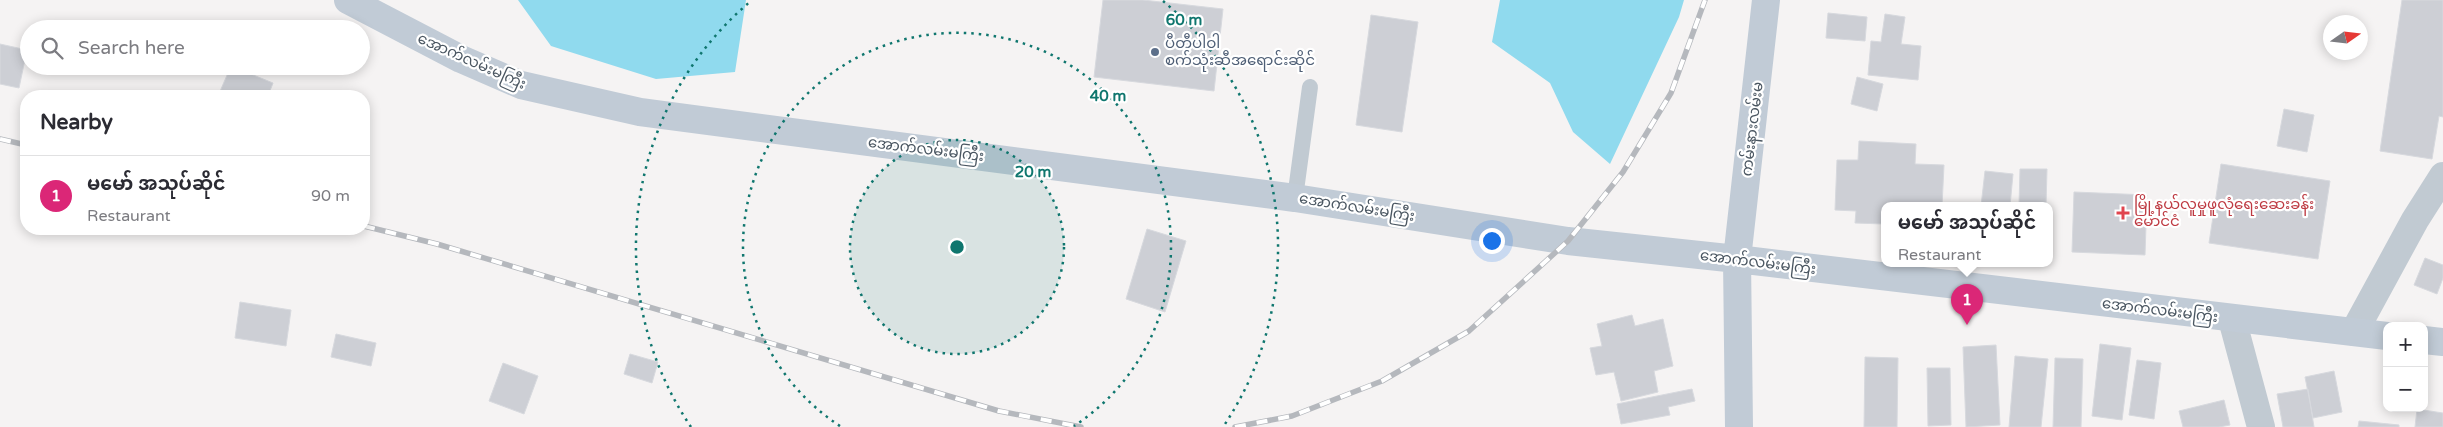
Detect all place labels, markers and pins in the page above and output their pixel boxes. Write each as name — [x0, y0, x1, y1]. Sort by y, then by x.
place label: ပီတီပါဝါ စက်သုံးဆီအရောင်းဆိုင် — [1165, 33, 1315, 72]
marker: ပီတီပါဝါ စက်သုံးဆီအရောင်းဆိုင် — [1149, 46, 1161, 58]
place label: မြို့နယ်လူမှုဖူလုံရေးဆေးခန်း မောင်ငံ — [2134, 194, 2314, 230]
marker: မြို့နယ်လူမှုဖူလုံရေးဆေးခန်း မောင်ငံ — [2116, 206, 2130, 220]
centre of rings — [948, 238, 966, 256]
pin: 1 — [1951, 284, 1983, 325]

